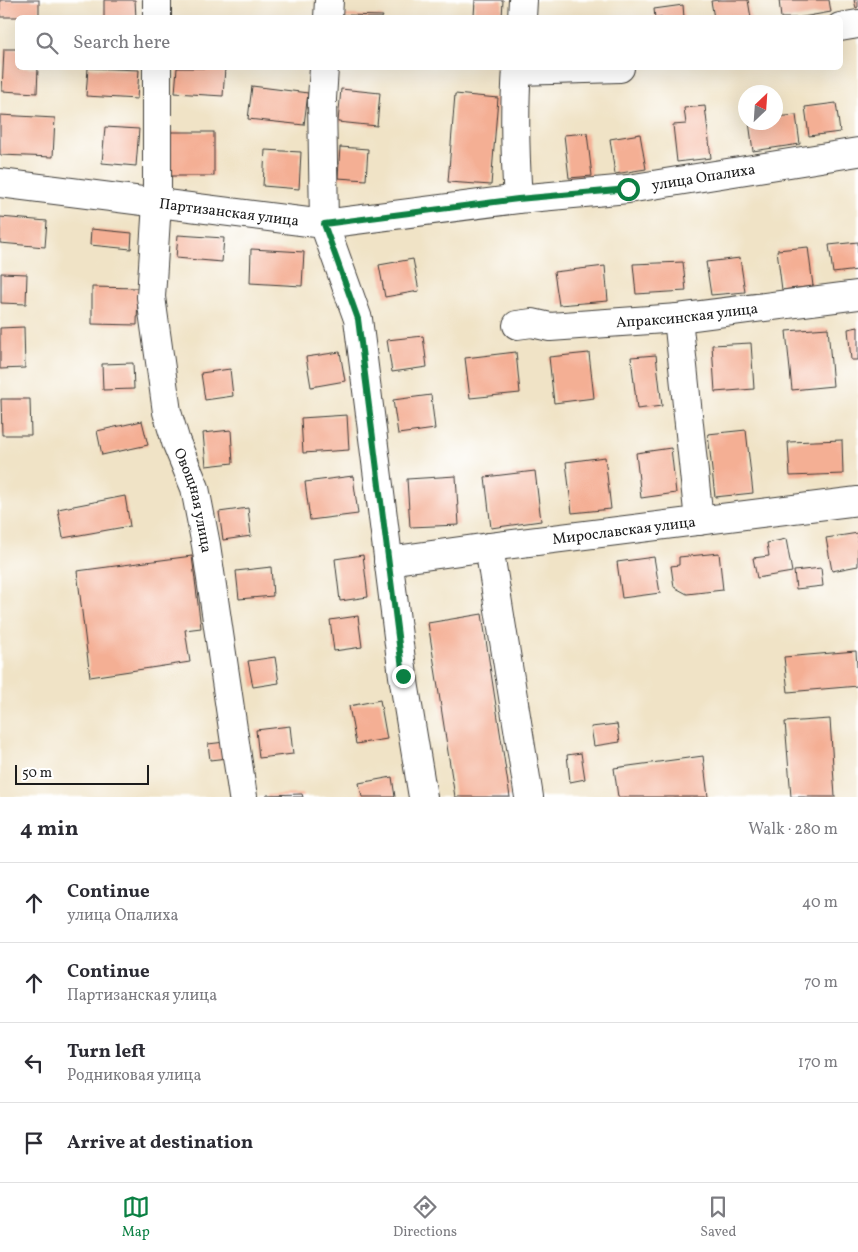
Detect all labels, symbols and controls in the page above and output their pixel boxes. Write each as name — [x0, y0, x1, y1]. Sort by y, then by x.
search box — [15, 15, 843, 70]
icon: search — [33, 29, 61, 57]
text: Search here — [73, 30, 170, 56]
north arrow — [738, 85, 783, 130]
street label: улица Опалиха — [650, 160, 757, 197]
route start — [617, 178, 640, 201]
street label: Партизанская улица — [158, 194, 300, 233]
street label: Апраксинская улица — [615, 299, 759, 334]
street label: Овощная улица — [168, 445, 216, 554]
street label: Мирославская улица — [551, 512, 697, 551]
route end — [392, 665, 415, 688]
scale bar — [15, 762, 149, 785]
text: 50 m — [22, 764, 52, 783]
text: 4 min — [20, 815, 79, 844]
text: Walk · 280 m — [748, 819, 838, 841]
text: Continue — [67, 879, 150, 905]
icon: ahead — [20, 889, 48, 917]
text: 40 m — [802, 892, 838, 914]
text: улица Опалиха — [67, 905, 179, 927]
text: Continue — [67, 959, 150, 985]
icon: ahead — [20, 969, 48, 997]
text: 70 m — [804, 972, 838, 994]
text: Партизанская улица — [67, 985, 217, 1007]
text: Turn left — [67, 1039, 146, 1065]
icon: left — [20, 1049, 48, 1077]
text: 170 m — [798, 1052, 838, 1074]
text: Родниковая улица — [67, 1065, 202, 1087]
icon: arrive — [20, 1129, 48, 1157]
text: Arrive at destination — [67, 1130, 253, 1156]
tab: Map — [122, 1193, 150, 1242]
tab: Directions — [393, 1193, 457, 1242]
tab: Saved — [700, 1193, 736, 1242]

